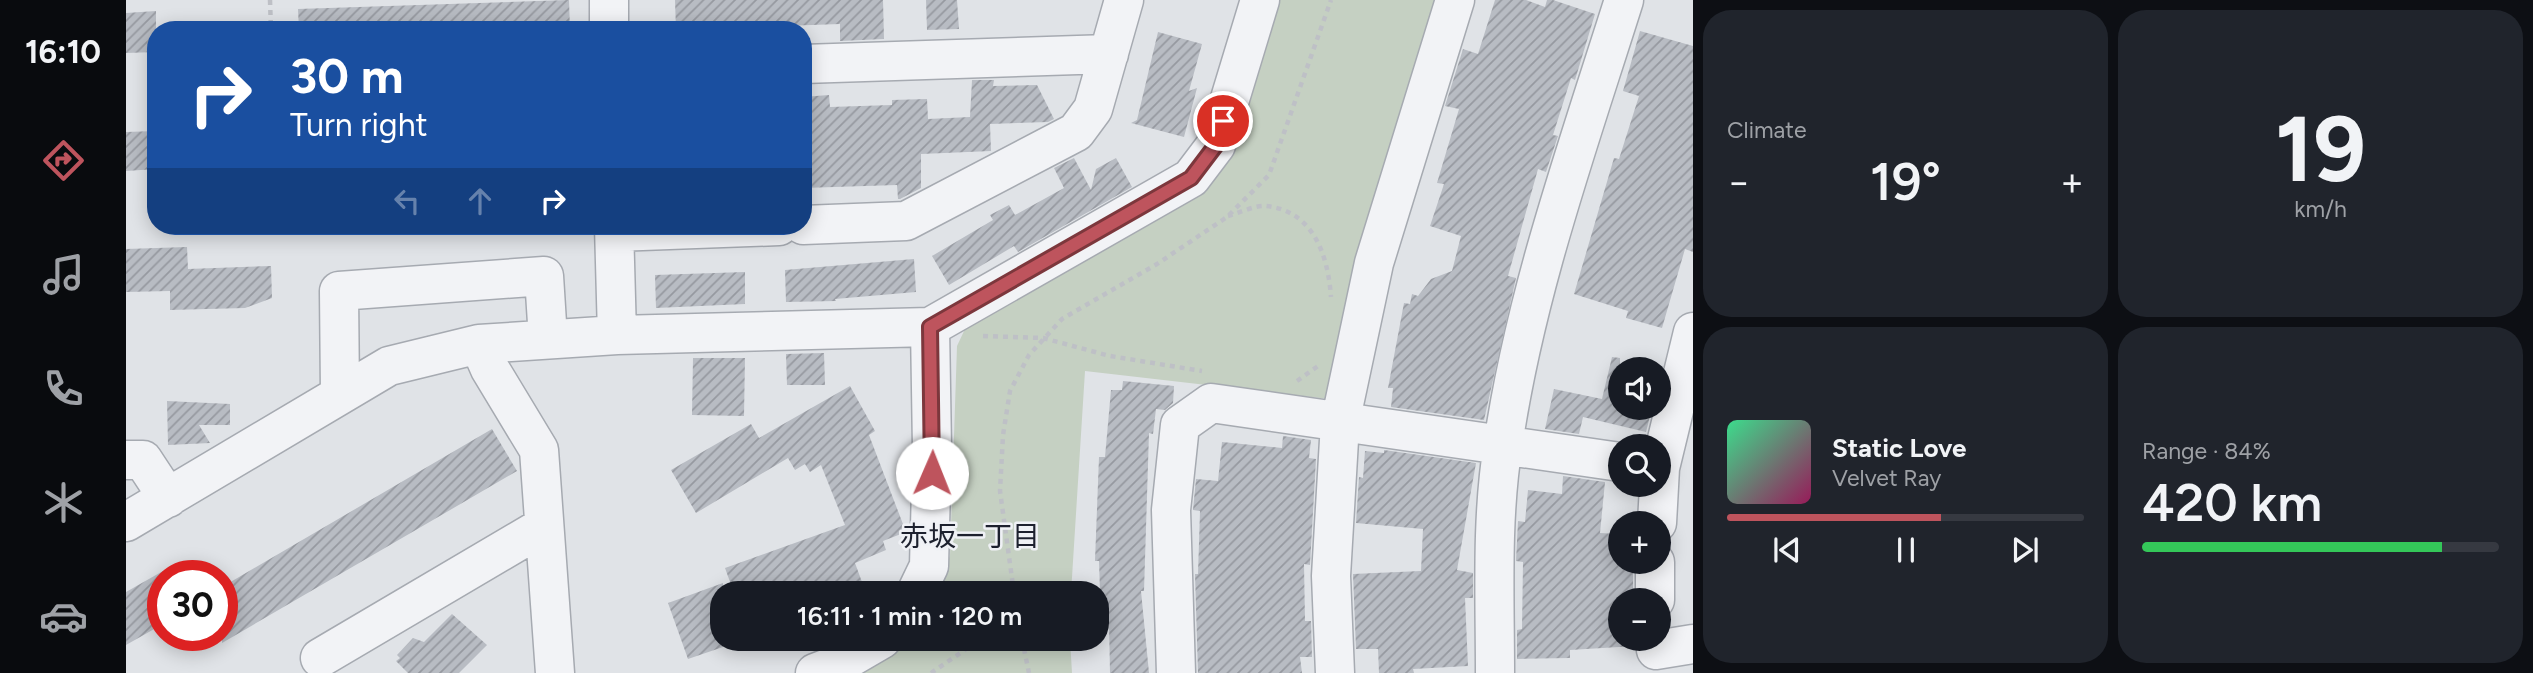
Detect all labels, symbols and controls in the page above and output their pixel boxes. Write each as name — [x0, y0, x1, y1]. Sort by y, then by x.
text: 16:10 — [25, 33, 101, 71]
text: 30 m — [290, 46, 403, 105]
icon: right — [175, 49, 266, 140]
pin — [1193, 91, 1253, 151]
text: 19 — [2275, 95, 2366, 204]
icon: arrive — [1204, 102, 1242, 140]
text: Turn right — [290, 106, 428, 144]
text: Climate — [1727, 116, 1806, 144]
icon: directions — [39, 136, 88, 185]
text: 19° — [1870, 151, 1941, 213]
text: − — [1727, 159, 1751, 205]
text: + — [2060, 159, 2084, 205]
icon: left — [388, 182, 426, 220]
icon: ahead — [461, 182, 499, 220]
icon: right — [534, 182, 572, 220]
text: km/h — [2294, 195, 2347, 223]
icon: music — [39, 250, 88, 299]
map controls — [1608, 357, 1671, 651]
button: sound — [1608, 357, 1671, 420]
icon: phone — [39, 364, 88, 413]
text: Static Love — [1832, 432, 1966, 464]
button: search — [1608, 434, 1671, 497]
position arrow — [895, 436, 969, 510]
text: Range · 84% — [2142, 437, 2271, 465]
text: Velvet Ray — [1832, 464, 1941, 492]
text: 420 km — [2142, 472, 2322, 534]
icon: climate — [39, 478, 88, 527]
button: + — [1608, 511, 1671, 574]
district label: 赤坂一丁目 — [900, 519, 1040, 553]
icon: previous — [1768, 531, 1806, 569]
icon: pause — [1887, 531, 1925, 569]
icon: next — [2006, 531, 2044, 569]
speed limit sign: 30 — [147, 560, 238, 651]
button: − — [1608, 588, 1671, 651]
icon: car — [39, 592, 88, 641]
text: 16:11 · 1 min · 120 m — [797, 600, 1022, 632]

